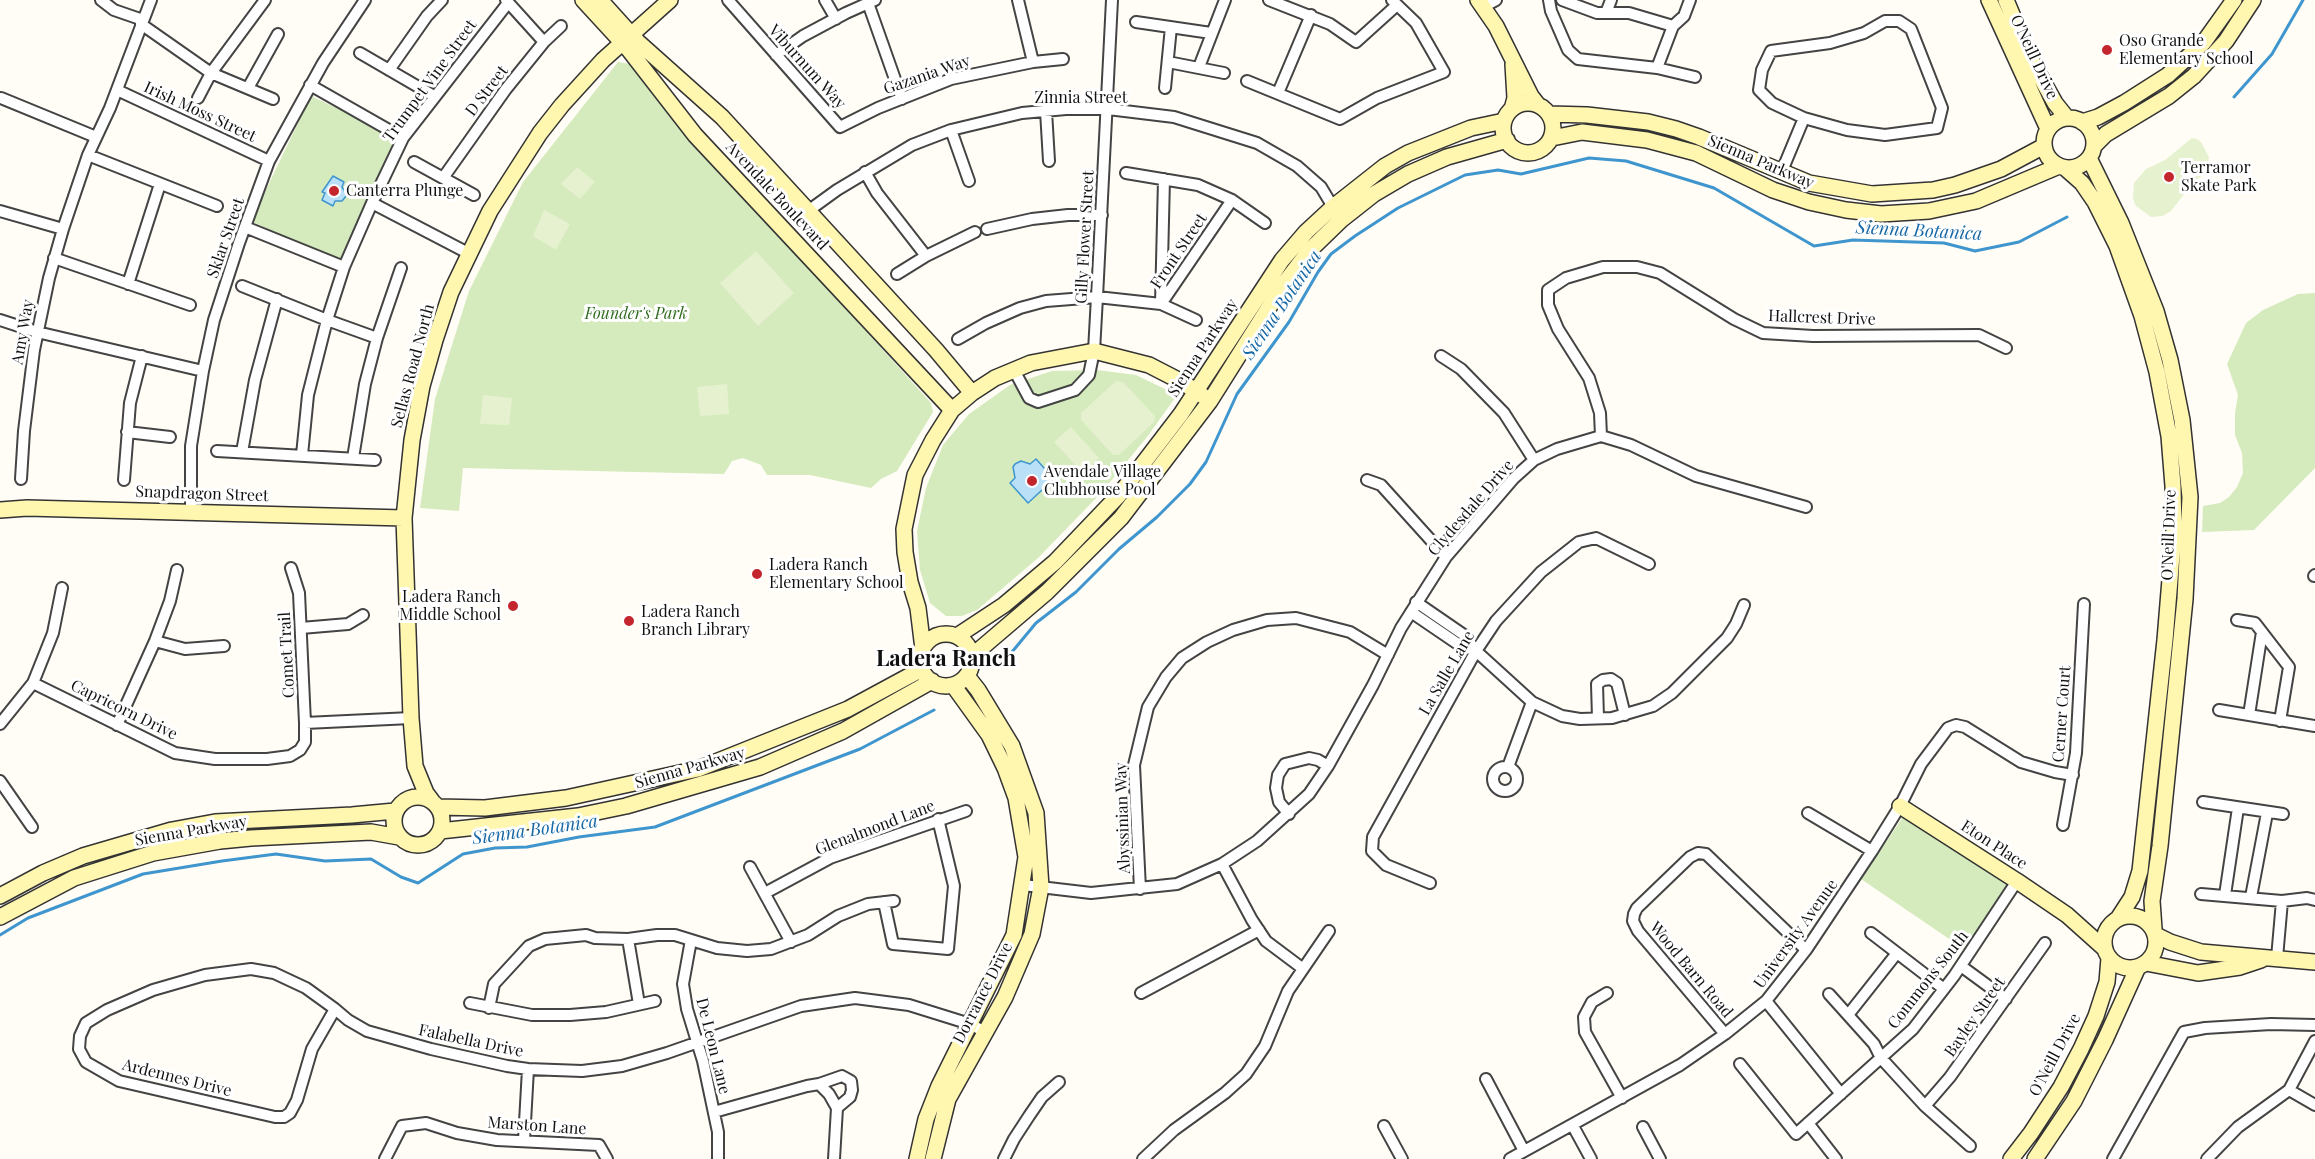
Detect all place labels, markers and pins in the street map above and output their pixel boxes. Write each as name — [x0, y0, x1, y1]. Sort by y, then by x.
place label: Oso Grande Elementary School — [2119, 31, 2254, 69]
marker: Oso Grande Elementary School — [2100, 43, 2114, 57]
place label: Terramor Skate Park — [2181, 158, 2257, 196]
marker: Terramor Skate Park — [2162, 170, 2176, 184]
place label: Canterra Plunge — [346, 181, 463, 201]
marker: Canterra Plunge — [327, 184, 341, 198]
place label: Avendale Village Clubhouse Pool — [1044, 462, 1161, 500]
marker: Avendale Village Clubhouse Pool — [1025, 474, 1039, 488]
place label: Ladera Ranch Elementary School — [769, 555, 904, 593]
marker: Ladera Ranch Elementary School — [750, 567, 764, 581]
place label: Ladera Ranch Middle School — [400, 587, 501, 625]
marker: Ladera Ranch Middle School — [506, 599, 520, 613]
place label: Ladera Ranch Branch Library — [641, 602, 750, 640]
marker: Ladera Ranch Branch Library — [622, 614, 636, 628]

